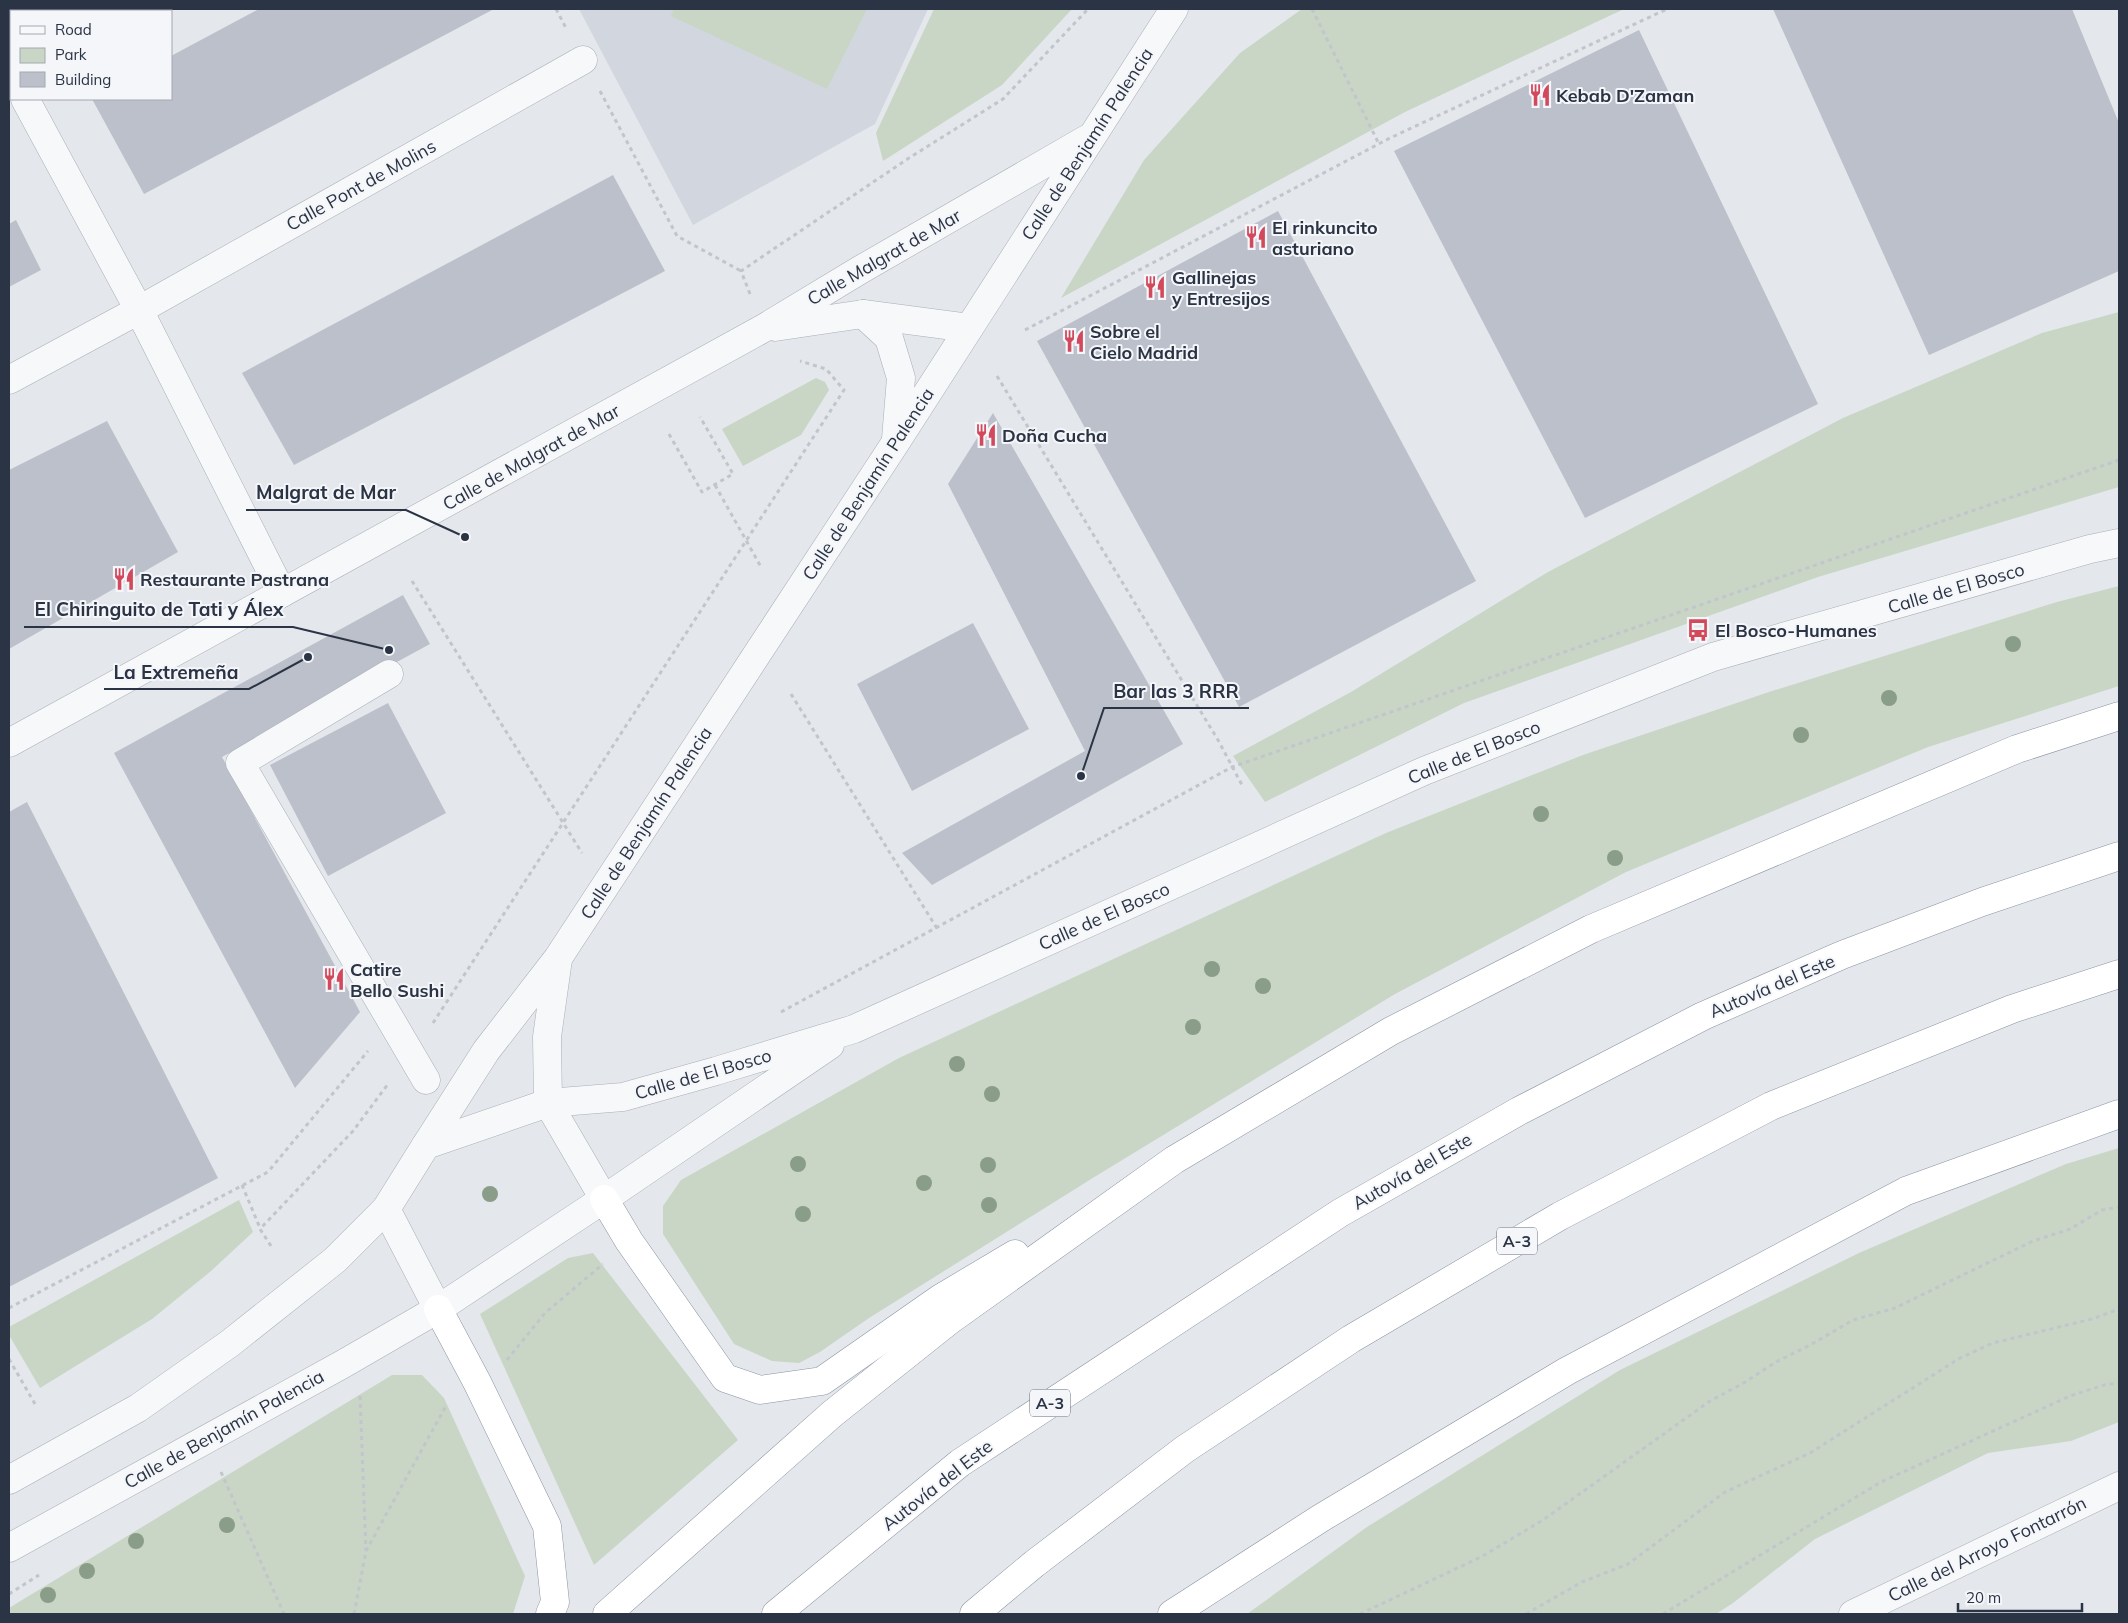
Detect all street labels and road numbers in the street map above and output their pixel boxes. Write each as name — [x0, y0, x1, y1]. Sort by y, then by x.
street label: Calle de Benjamín Palencia — [1016, 43, 1158, 245]
street label: Calle Pont de Molins — [282, 134, 440, 236]
street label: Calle Malgrat de Mar — [803, 203, 965, 310]
street label: Calle de Benjamín Palencia — [797, 383, 939, 585]
street label: Calle de Malgrat de Mar — [438, 399, 624, 515]
street label: Calle de El Bosco — [1885, 557, 2027, 619]
street label: Calle de El Bosco — [1404, 715, 1544, 789]
street label: Calle de Benjamín Palencia — [575, 722, 717, 924]
street label: Calle de El Bosco — [1035, 877, 1173, 955]
street label: Autovía del Este — [1706, 949, 1838, 1023]
street label: Calle de El Bosco — [632, 1043, 774, 1105]
street label: Autovía del Este — [1348, 1127, 1476, 1215]
road number: A-3 — [1497, 1228, 1537, 1254]
street label: Calle de Benjamín Palencia — [120, 1364, 328, 1494]
road number: A-3 — [1030, 1390, 1070, 1416]
street label: Autovía del Este — [877, 1435, 997, 1535]
street label: Calle del Arroyo Fontarrón — [1884, 1491, 2090, 1607]

